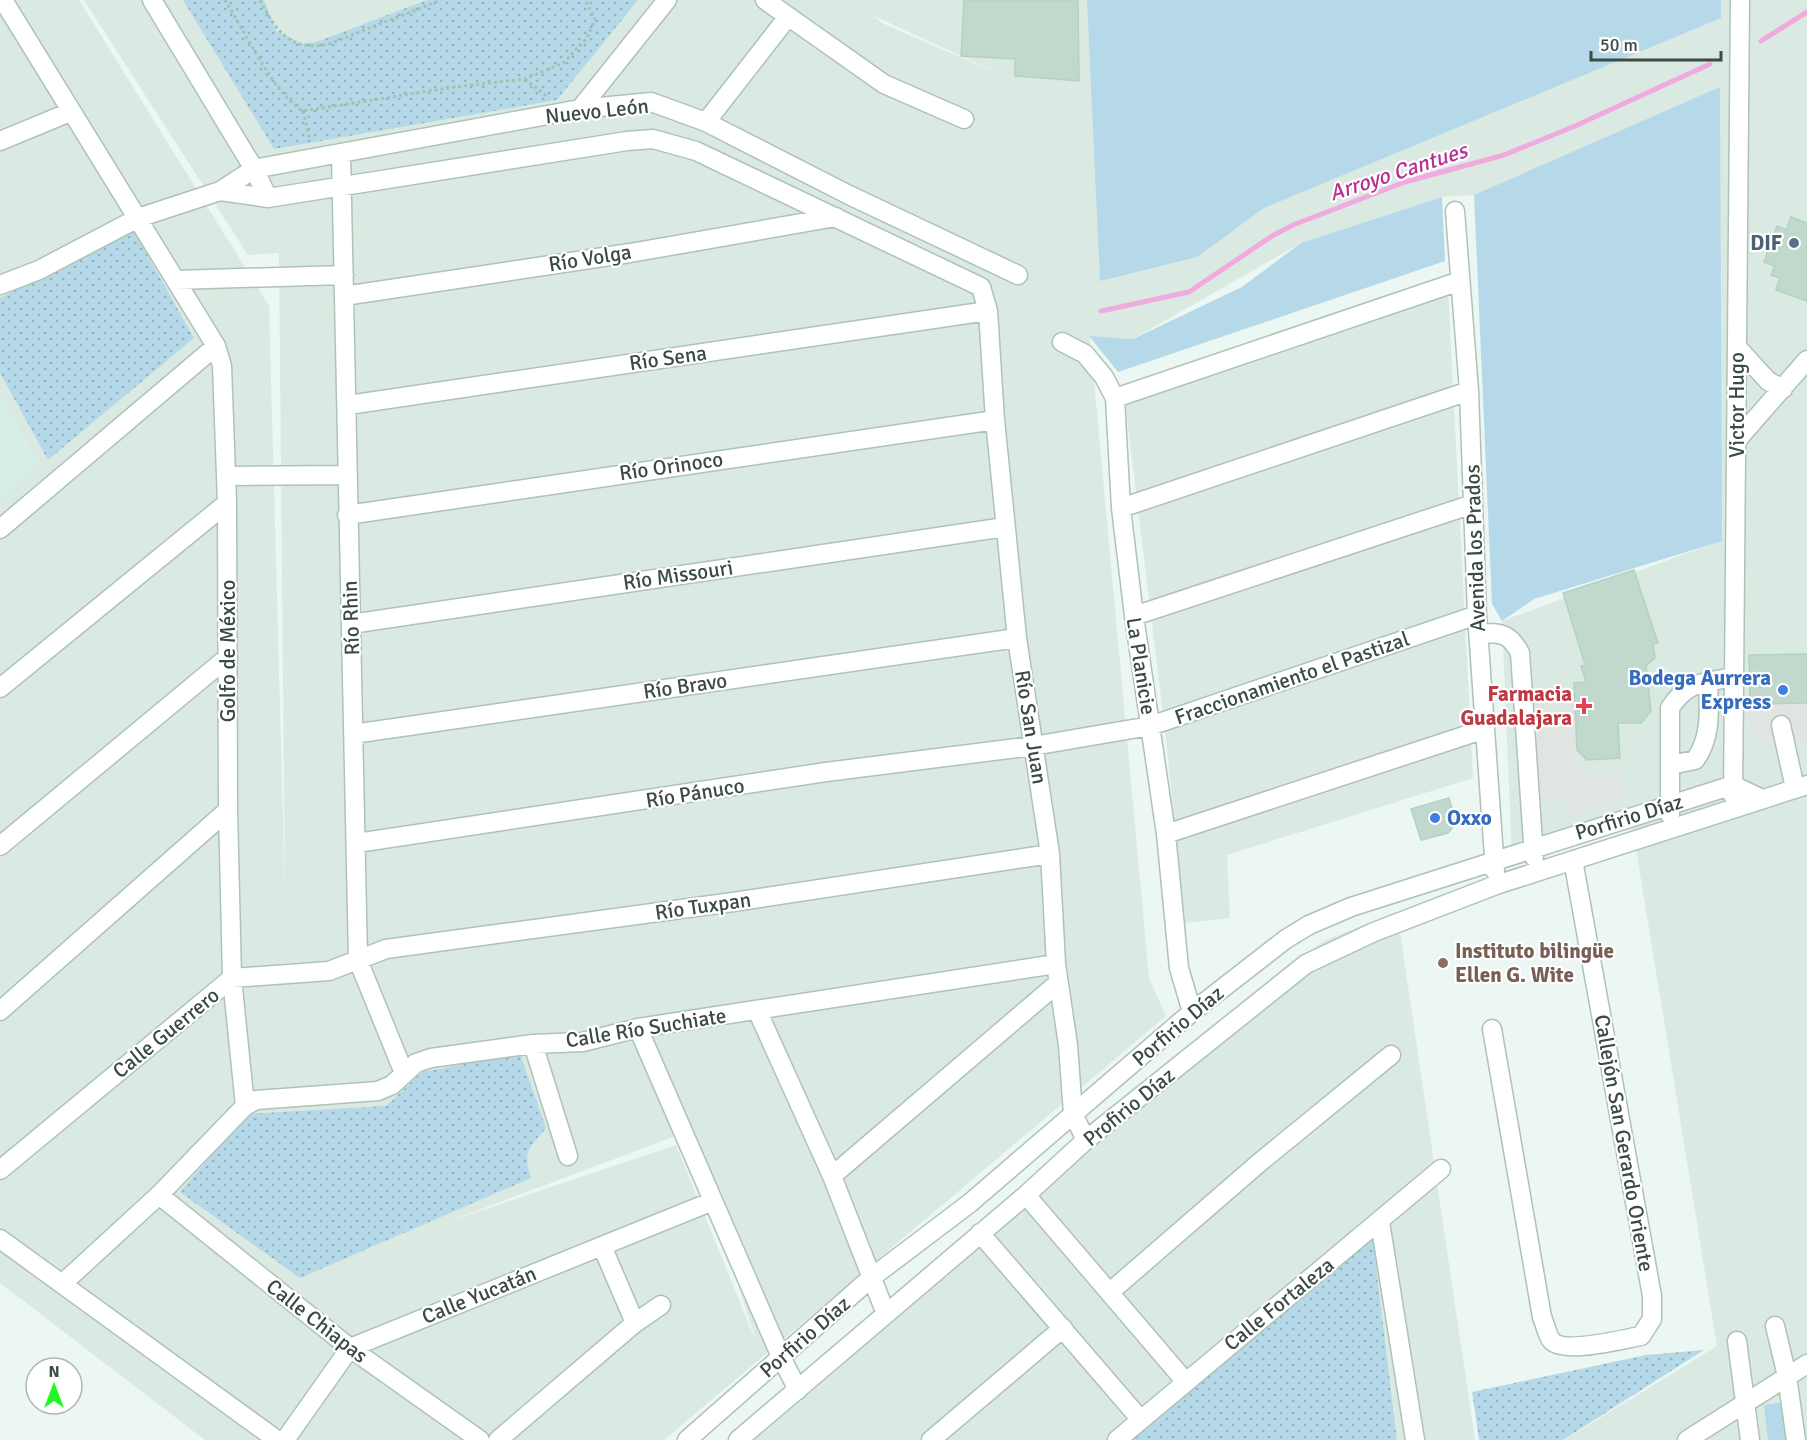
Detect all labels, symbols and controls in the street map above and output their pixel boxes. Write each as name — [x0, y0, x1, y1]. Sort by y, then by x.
scale bar — [1591, 24, 1722, 62]
text: 50 m — [1600, 34, 1638, 56]
street label: Nuevo León — [544, 93, 650, 129]
water label: Arroyo Cantues — [1326, 136, 1473, 206]
place label: DIF — [1750, 230, 1782, 256]
marker: DIF — [1787, 236, 1801, 250]
street label: Río Volga — [547, 239, 633, 277]
street label: Río Sena — [628, 340, 708, 376]
street label: Victor Hugo — [1724, 352, 1750, 458]
street label: Río Orinoco — [617, 446, 725, 486]
street label: Avenida los Prados — [1459, 464, 1491, 632]
street label: Río Missouri — [621, 554, 735, 596]
street label: Golfo de México — [215, 580, 241, 722]
street label: Río Rhin — [337, 580, 365, 656]
street label: La Planicie — [1120, 615, 1162, 717]
street label: Fraccionamiento el Pastizal — [1171, 626, 1413, 730]
place label: Bodega Aurrera Express — [1628, 665, 1771, 715]
street label: Río Bravo — [641, 667, 729, 705]
street label: Río San Juan — [1009, 668, 1053, 786]
place label: Farmacia Guadalajara — [1460, 681, 1572, 731]
marker: Bodega Aurrera Express — [1776, 683, 1790, 697]
marker: Farmacia Guadalajara — [1577, 699, 1591, 713]
street label: Río Pánuco — [644, 772, 746, 814]
street label: Porfirio Díaz — [1572, 788, 1686, 846]
place label: Oxxo — [1447, 805, 1492, 831]
marker: Oxxo — [1428, 811, 1442, 825]
street label: Río Tuxpan — [653, 886, 753, 926]
place label: Instituto bilingüe Ellen G. Wite — [1455, 938, 1614, 988]
marker: Instituto bilingüe Ellen G. Wite — [1436, 956, 1450, 970]
street label: Porfirio Díaz — [1127, 980, 1229, 1072]
street label: Calle Guerrero — [108, 982, 224, 1084]
street label: Calle Río Suchiate — [564, 1002, 728, 1054]
street label: Callejón San Gerardo Oriente — [1589, 1012, 1659, 1274]
street label: Profirio Díaz — [1078, 1062, 1180, 1152]
street label: Calle Fortaleza — [1219, 1252, 1339, 1356]
street label: Calle Yucatán — [418, 1260, 540, 1330]
street label: Calle Chiapas — [261, 1273, 373, 1369]
street label: Porfirio Díaz — [754, 1291, 856, 1383]
north arrow — [24, 1356, 84, 1416]
text: N — [48, 1362, 60, 1382]

